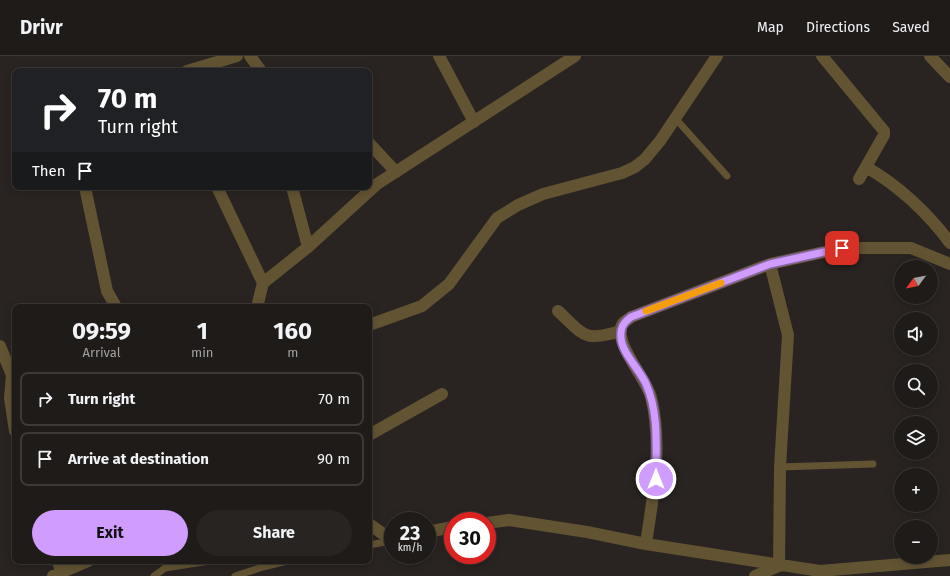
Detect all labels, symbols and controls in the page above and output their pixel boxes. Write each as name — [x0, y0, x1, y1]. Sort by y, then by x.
text: Drivr — [20, 16, 63, 39]
text: Map — [757, 19, 784, 36]
text: Directions — [806, 19, 870, 36]
text: Saved — [892, 19, 930, 36]
text: 70 m — [98, 82, 157, 115]
icon: right — [32, 84, 84, 136]
text: Turn right — [98, 116, 178, 138]
icon: arrive — [74, 160, 96, 182]
text: Then — [32, 162, 66, 180]
pin — [825, 231, 859, 265]
icon: arrive — [831, 237, 853, 259]
north arrow — [894, 260, 938, 304]
map controls — [894, 260, 938, 564]
button: sound — [894, 312, 938, 356]
text: 09:59 — [72, 317, 131, 345]
text: 1 — [197, 317, 208, 345]
text: 160 — [273, 317, 312, 345]
text: Arrival — [82, 345, 121, 360]
text: min — [191, 345, 213, 360]
text: m — [287, 345, 298, 360]
button: search — [894, 364, 938, 408]
icon: right — [34, 388, 56, 410]
text: Turn right — [68, 390, 135, 408]
text: 70 m — [318, 390, 350, 408]
button: layers — [894, 416, 938, 460]
icon: arrive — [34, 448, 56, 470]
text: Arrive at destination — [68, 450, 209, 468]
text: 90 m — [317, 450, 350, 468]
position arrow — [635, 458, 677, 500]
button: + — [894, 468, 938, 512]
button: Exit — [32, 510, 188, 556]
button: Share — [196, 510, 352, 556]
speed limit sign: 30 — [444, 512, 496, 564]
button: − — [894, 520, 938, 564]
text: 23 — [400, 521, 420, 545]
text: km/h — [398, 542, 422, 554]

